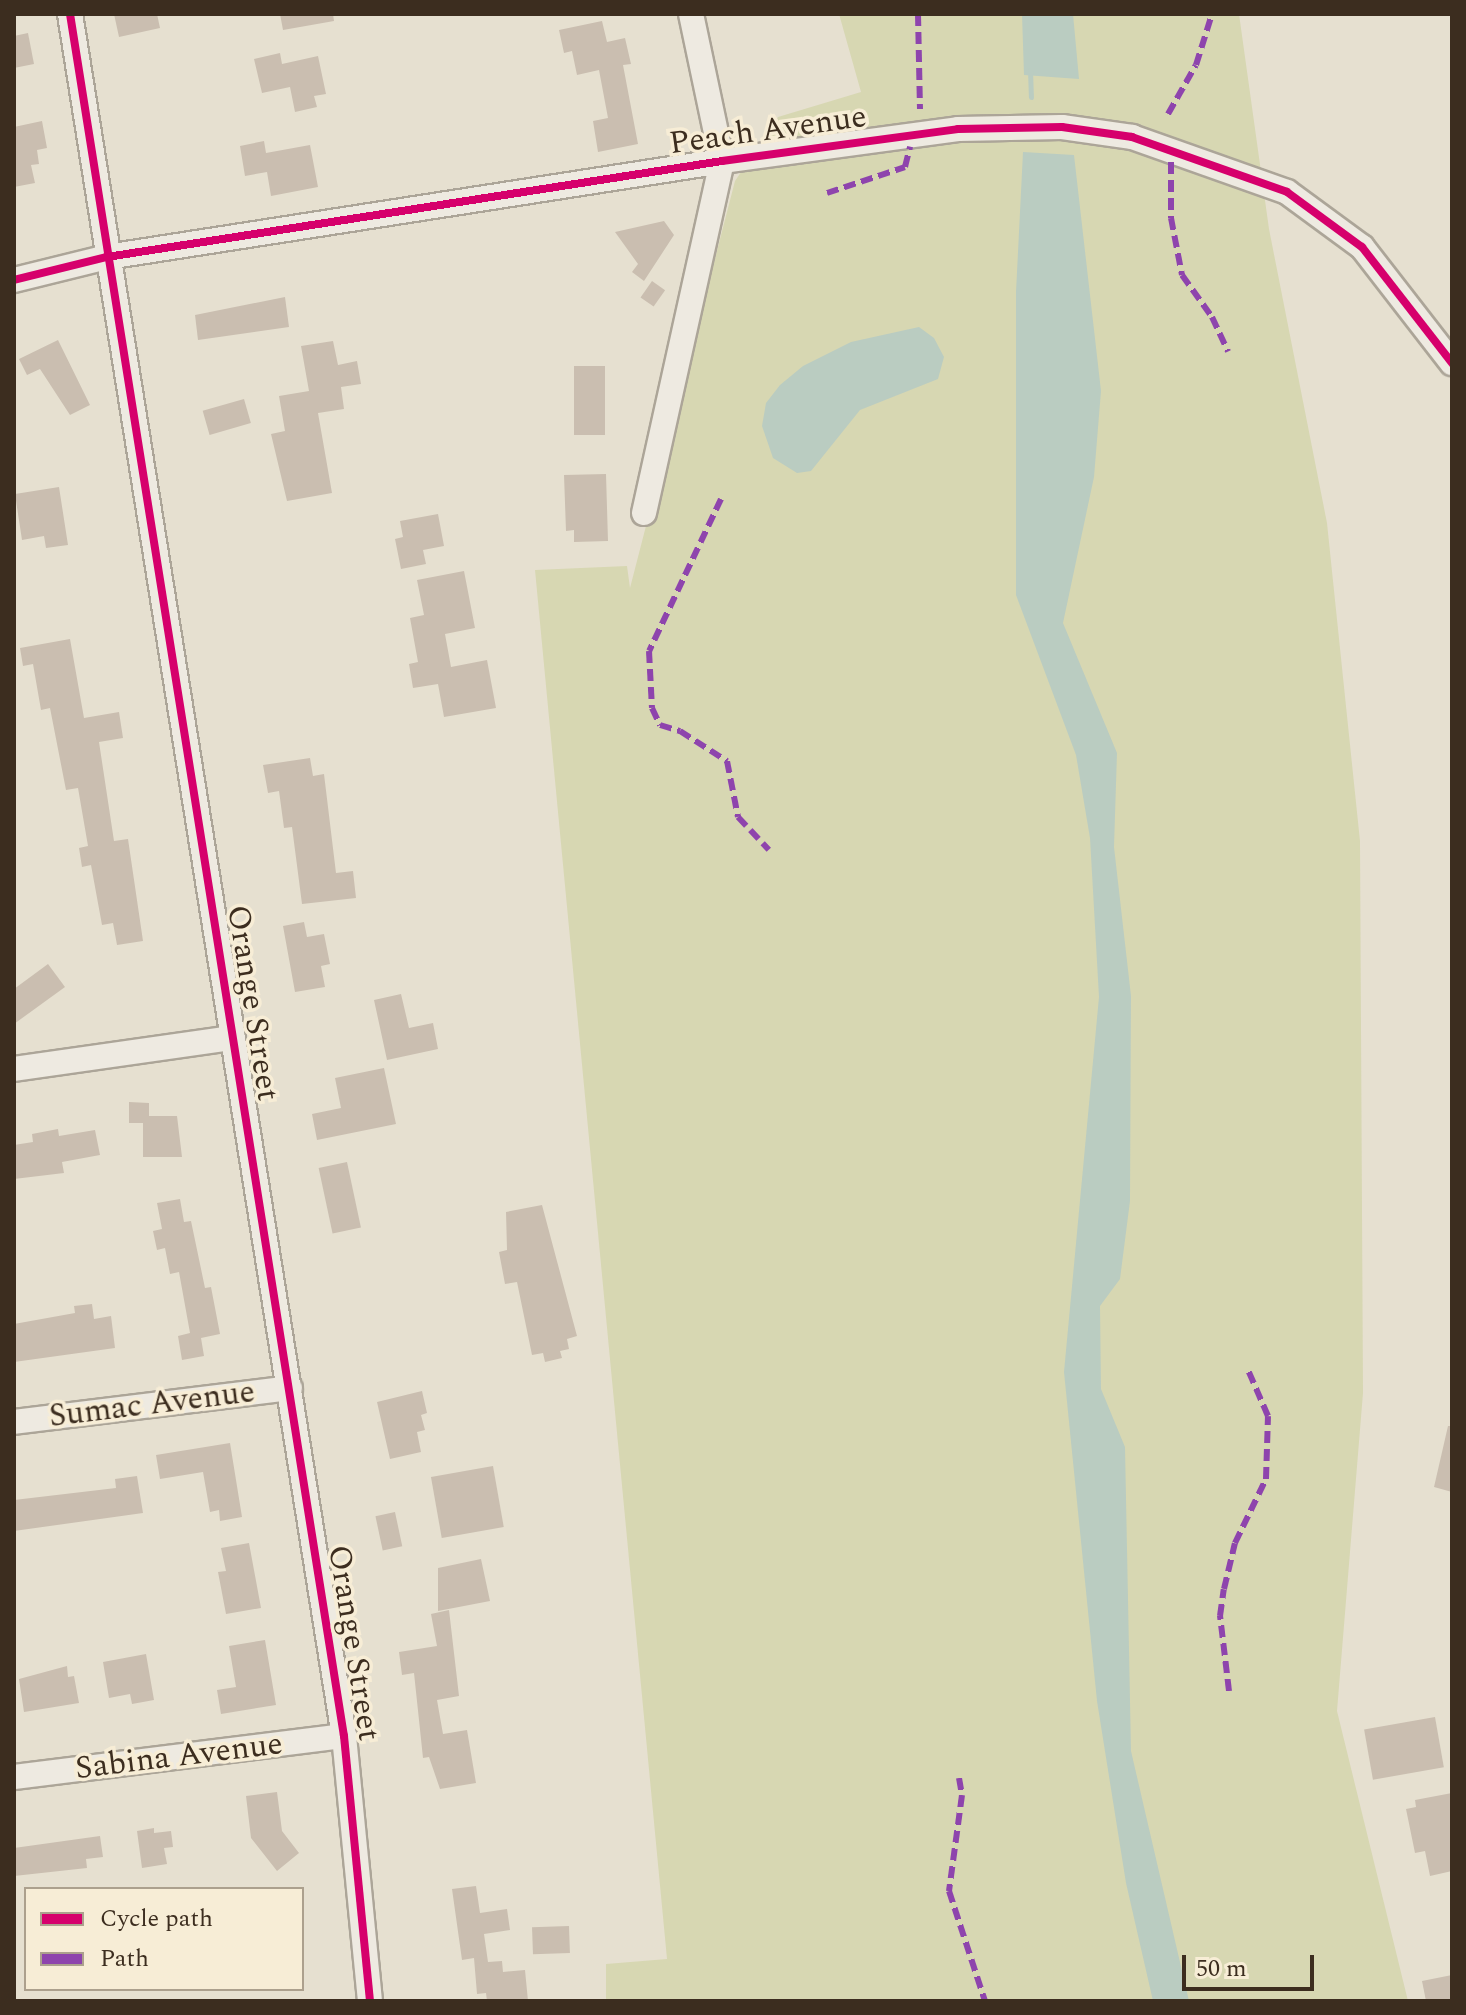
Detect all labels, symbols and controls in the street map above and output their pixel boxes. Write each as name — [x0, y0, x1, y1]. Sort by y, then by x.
street label: Peach Avenue — [667, 98, 869, 164]
street label: Orange Street — [218, 902, 286, 1104]
street label: Sumac Avenue — [47, 1373, 257, 1437]
street label: Orange Street — [319, 1542, 387, 1744]
street label: Sabina Avenue — [73, 1725, 285, 1789]
legend — [24, 1887, 304, 1991]
text: Cycle path — [100, 1901, 213, 1937]
scale bar — [1186, 1939, 1318, 1989]
text: Path — [100, 1941, 149, 1977]
text: 50 m — [1196, 1951, 1247, 1987]

